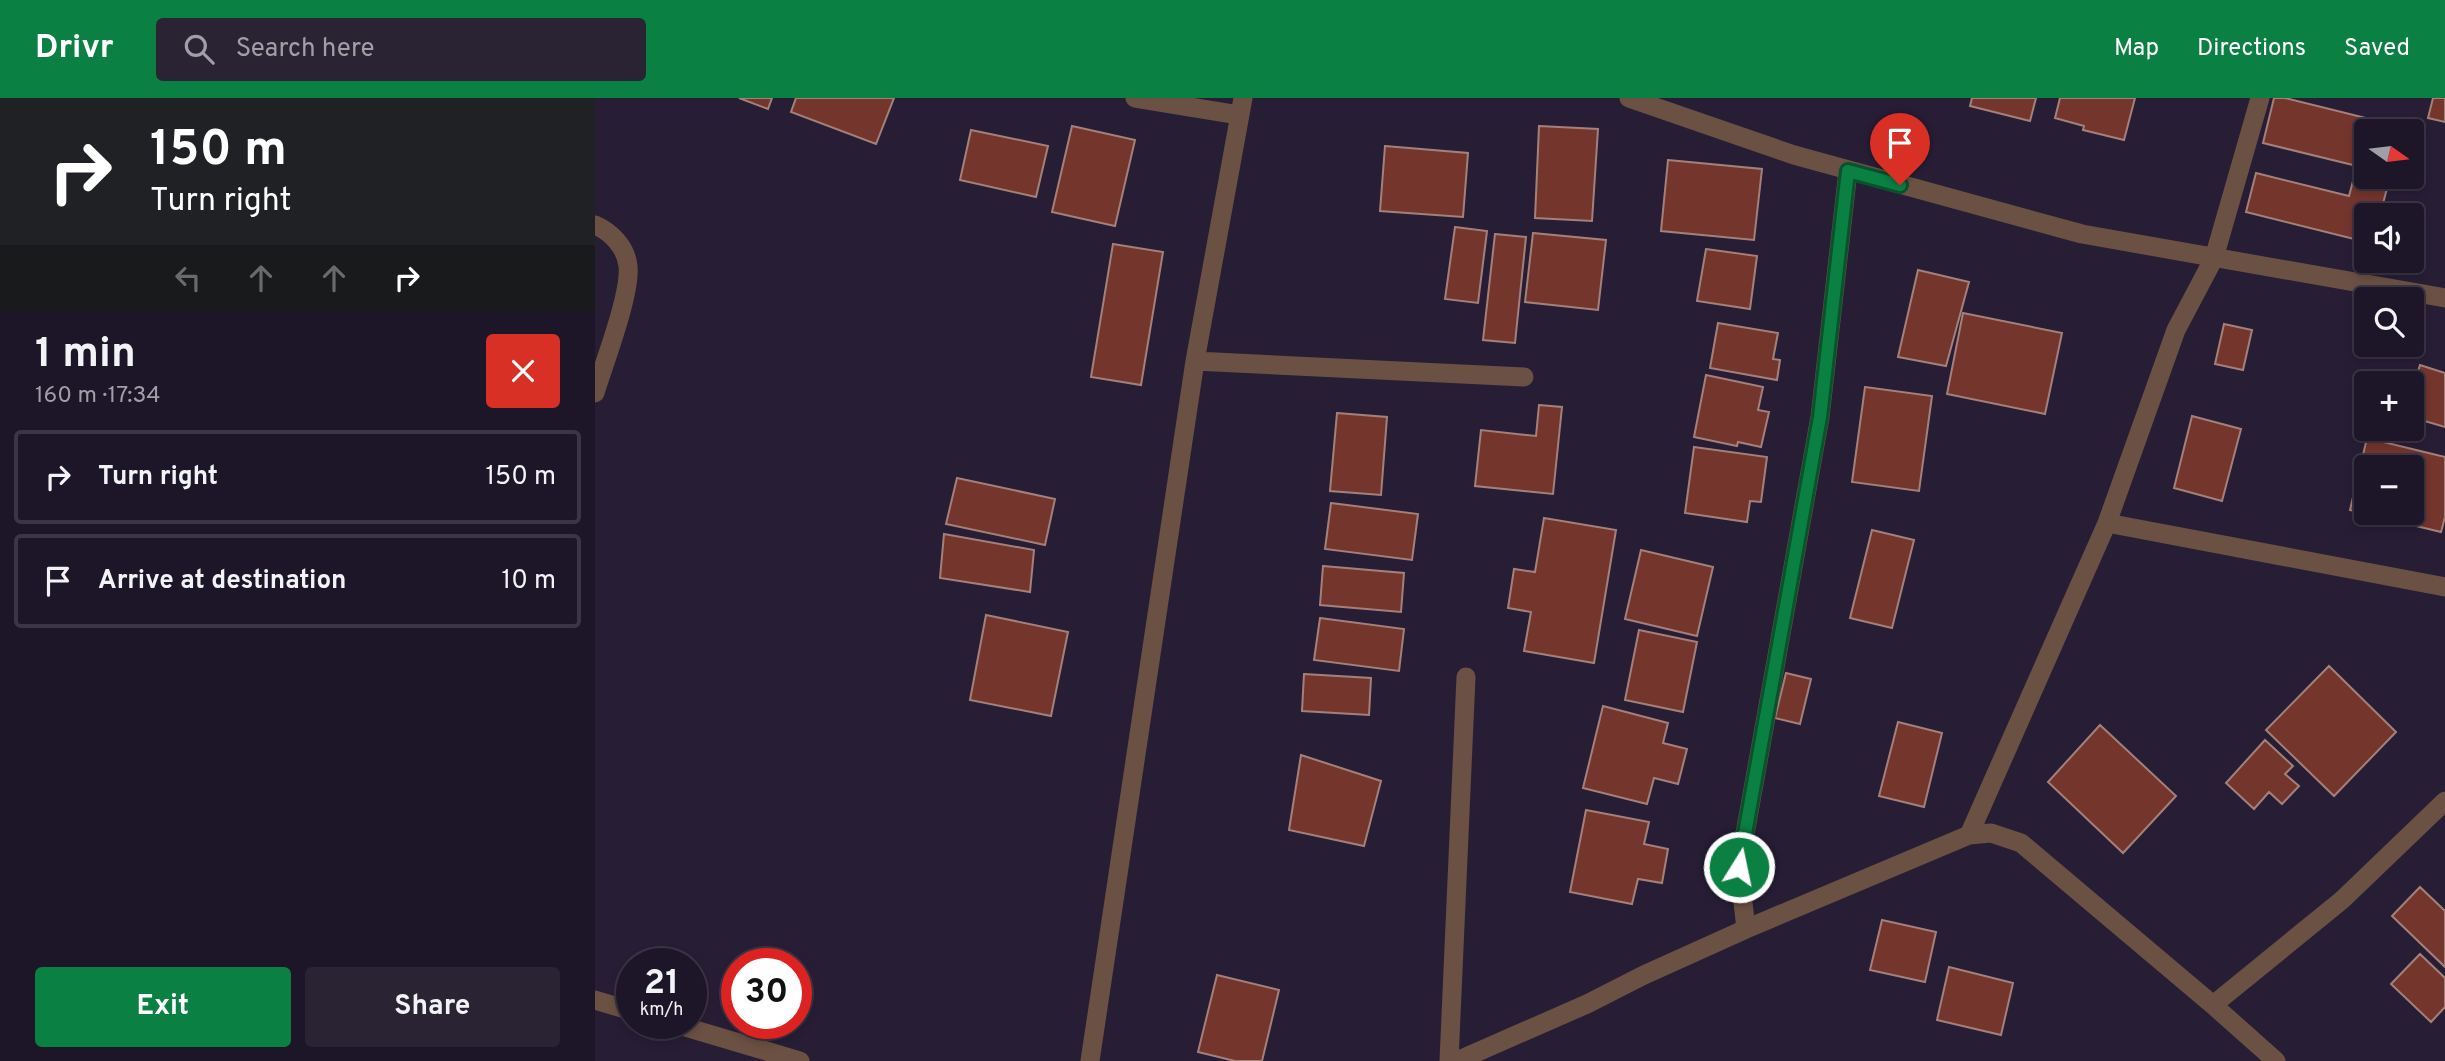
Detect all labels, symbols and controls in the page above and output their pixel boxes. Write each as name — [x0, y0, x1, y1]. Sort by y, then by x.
search box — [156, 18, 646, 81]
text: Drivr — [35, 28, 114, 70]
icon: search — [180, 30, 218, 68]
text: Search here — [236, 33, 375, 66]
text: Map — [2114, 34, 2159, 64]
text: Directions — [2197, 34, 2306, 64]
text: Saved — [2344, 34, 2410, 64]
pin — [1870, 113, 1930, 185]
north arrow — [2354, 119, 2424, 189]
map controls — [2354, 119, 2424, 525]
text: 150 m — [150, 121, 287, 183]
icon: arrive — [1881, 124, 1919, 162]
icon: right — [35, 126, 126, 217]
text: Turn right — [150, 182, 292, 222]
button: sound — [2354, 203, 2424, 273]
icon: left — [169, 259, 207, 297]
icon: ahead — [242, 259, 280, 297]
icon: ahead — [315, 259, 353, 297]
icon: right — [388, 259, 426, 297]
button: search — [2354, 287, 2424, 357]
text: 1 min — [35, 329, 136, 382]
button: close — [486, 334, 560, 408]
button: + — [2354, 371, 2424, 441]
text: 160 m · 17:34 — [35, 382, 161, 411]
button: − — [2354, 455, 2424, 525]
icon: right — [39, 458, 77, 496]
text: Turn right — [98, 461, 218, 494]
text: 150 m — [485, 461, 556, 494]
icon: arrive — [39, 562, 77, 600]
text: Arrive at destination — [98, 565, 346, 598]
text: 10 m — [501, 565, 556, 598]
position arrow — [1702, 830, 1776, 904]
speed limit sign: 30 — [721, 948, 812, 1039]
text: 21 — [644, 962, 679, 1006]
button: Exit — [35, 967, 291, 1047]
button: Share — [305, 967, 560, 1047]
text: km/h — [640, 999, 683, 1022]

